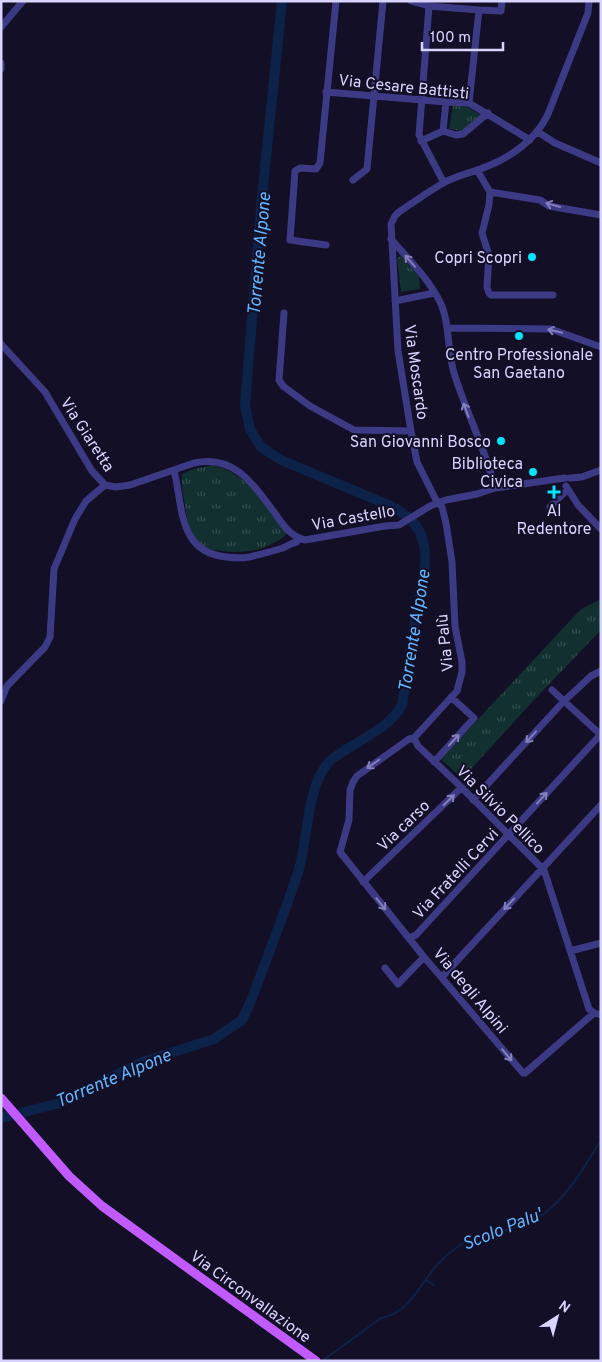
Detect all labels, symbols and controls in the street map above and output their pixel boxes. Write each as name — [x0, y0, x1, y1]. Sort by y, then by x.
scale bar — [422, 20, 503, 52]
text: 100 m — [430, 29, 471, 48]
street label: Via Cesare Battisti — [337, 71, 470, 105]
water label: Torrente Alpone — [244, 191, 277, 317]
one-way arrow — [545, 200, 561, 210]
place label: Copri Scopri — [434, 249, 522, 269]
marker: Copri Scopri — [526, 251, 538, 263]
one-way arrow — [405, 255, 416, 268]
street label: Via Moscardo — [398, 323, 432, 421]
one-way arrow — [547, 326, 563, 335]
marker: Centro Professionale San Gaetano — [513, 330, 525, 342]
place label: Centro Professionale San Gaetano — [445, 346, 593, 384]
street label: Via Giaretta — [55, 394, 118, 476]
one-way arrow — [461, 403, 470, 418]
place label: San Giovanni Bosco — [350, 433, 491, 453]
marker: San Giovanni Bosco — [495, 435, 507, 447]
place label: Biblioteca Civica — [451, 455, 523, 493]
marker: Biblioteca Civica — [527, 466, 539, 478]
marker: Al Redentore — [548, 486, 560, 498]
street label: Via Castello — [310, 502, 397, 536]
place label: Al Redentore — [517, 502, 591, 540]
water label: Torrente Alpone — [394, 568, 437, 694]
street label: Via Palù — [433, 613, 459, 673]
one-way arrow — [525, 731, 537, 744]
one-way arrow — [448, 734, 460, 746]
one-way arrow — [367, 759, 381, 769]
street label: Via Silvio Pellico — [451, 762, 548, 859]
one-way arrow — [536, 792, 548, 805]
one-way arrow — [443, 794, 455, 806]
street label: Via carso — [374, 796, 435, 856]
street label: Via Fratelli Cervi — [409, 825, 504, 924]
one-way arrow — [376, 897, 387, 910]
one-way arrow — [503, 898, 515, 911]
street label: Via degli Alpini — [428, 944, 511, 1038]
water label: Torrente Alpone — [52, 1044, 176, 1114]
one-way arrow — [501, 1048, 513, 1061]
water label: Scolo Palu' — [459, 1203, 548, 1257]
street label: Via Circonvallazione — [185, 1247, 314, 1348]
north arrow — [532, 1292, 582, 1342]
text: N — [555, 1298, 573, 1318]

